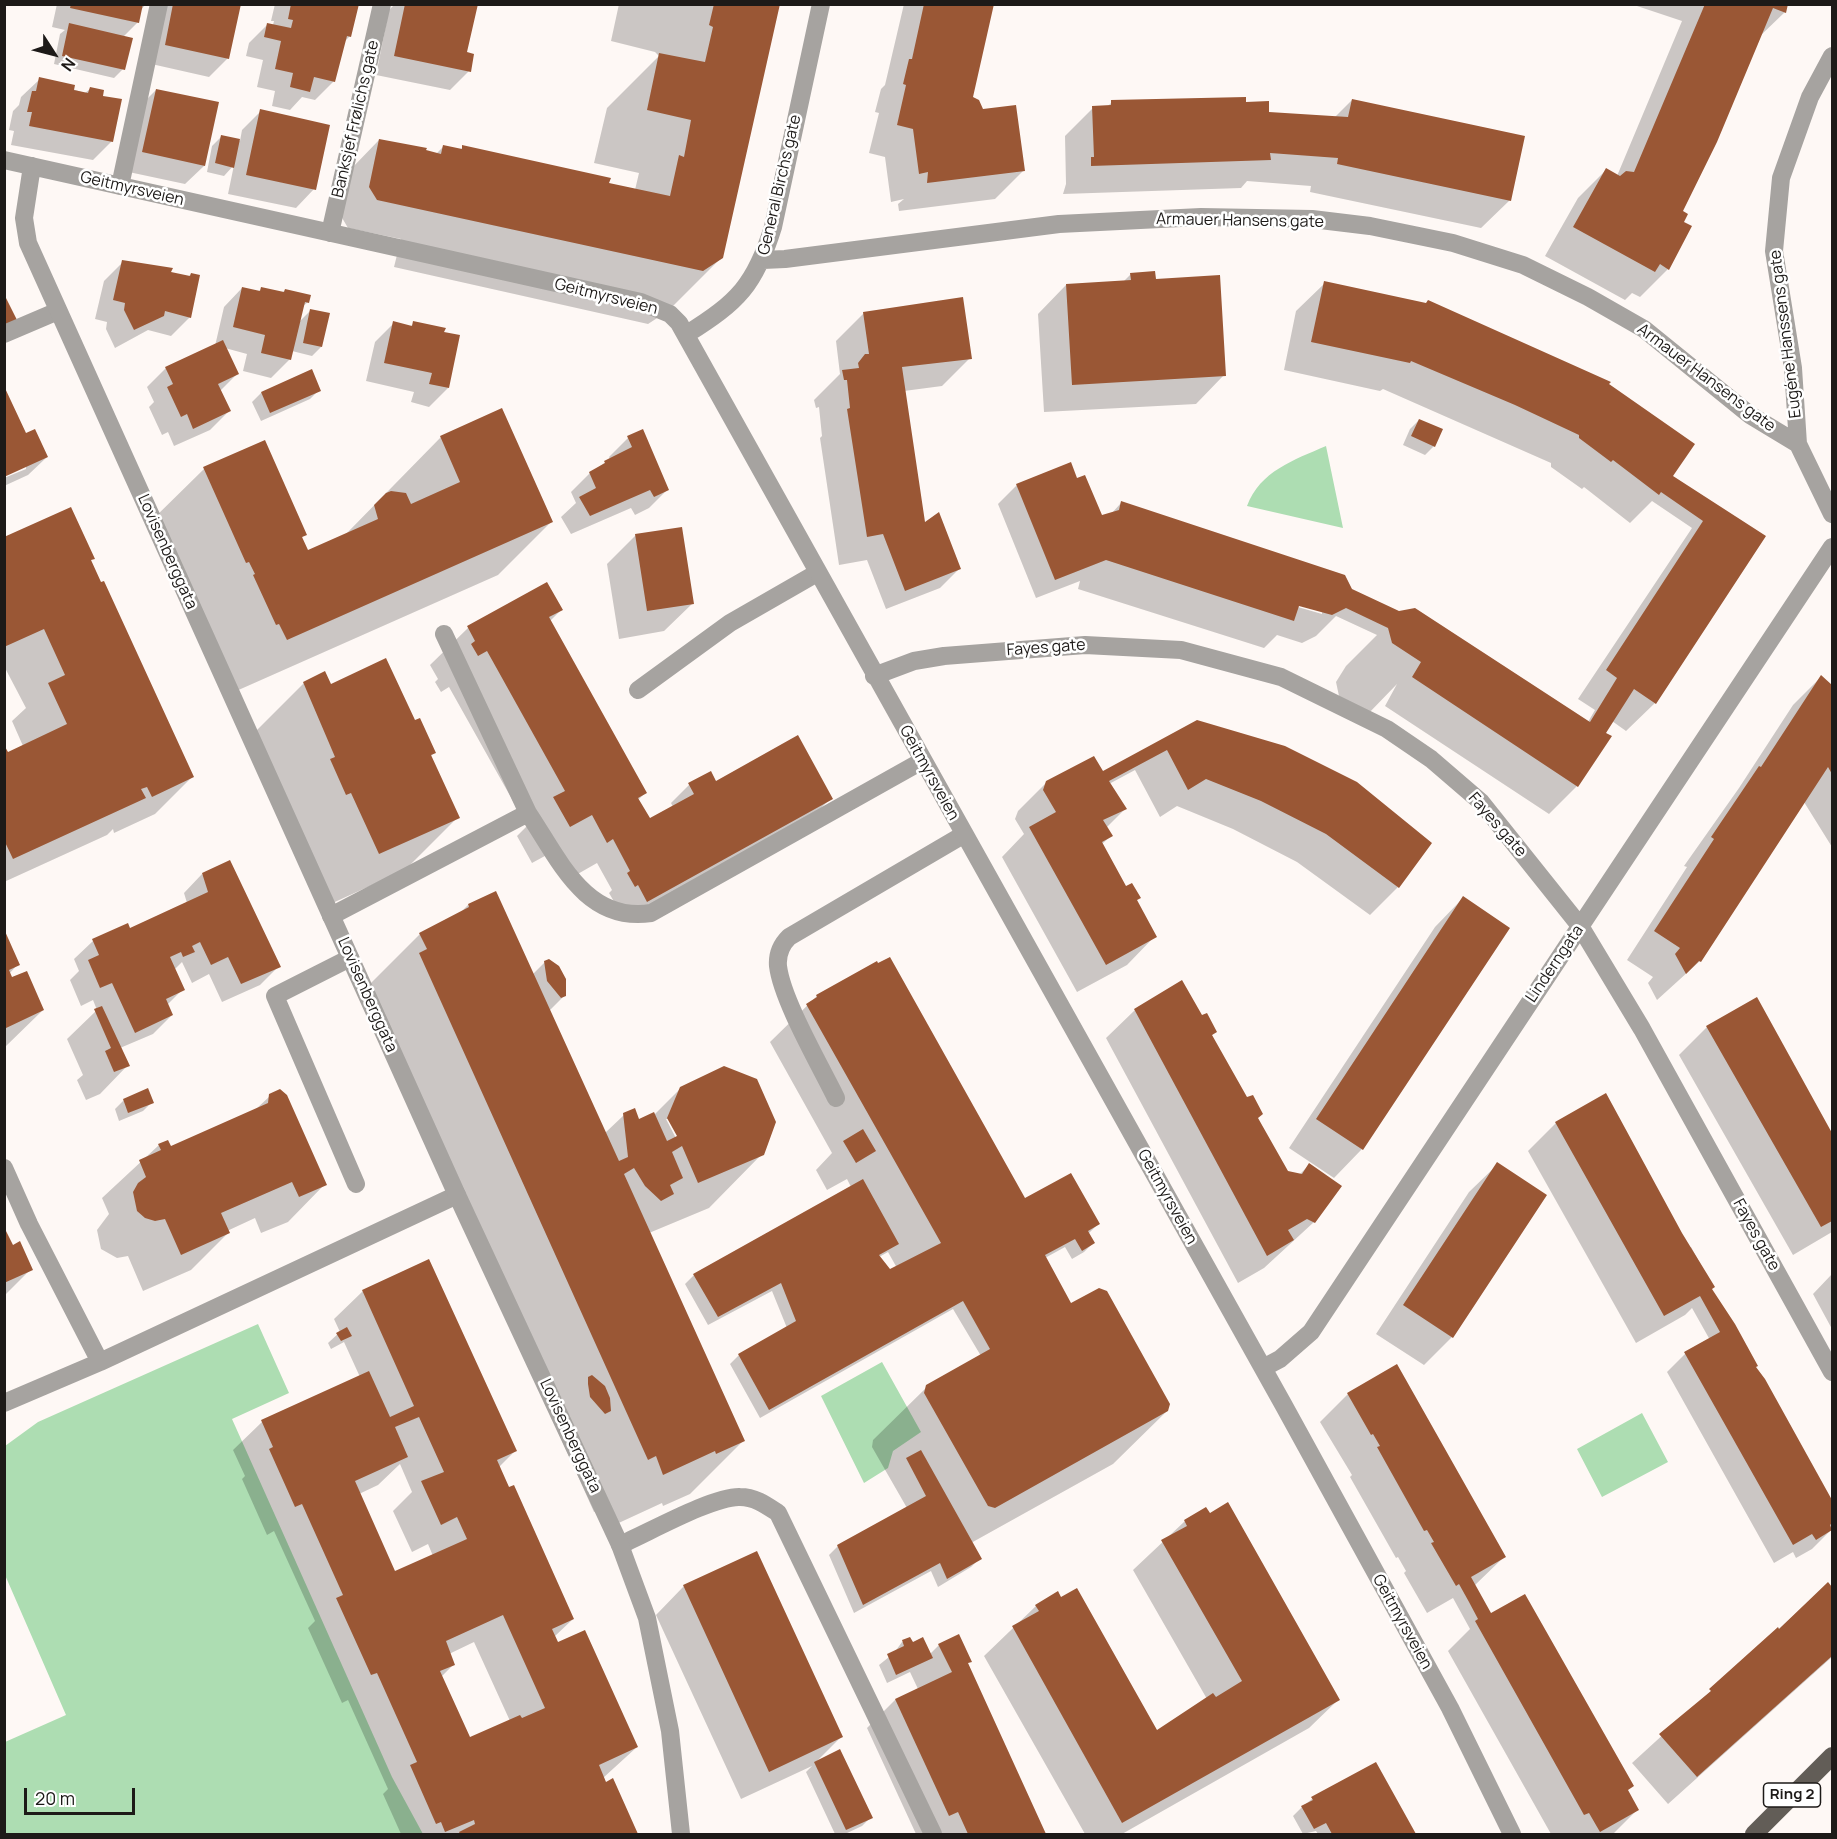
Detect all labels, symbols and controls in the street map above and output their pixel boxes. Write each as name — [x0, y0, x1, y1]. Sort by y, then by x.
north arrow — [24, 24, 84, 84]
street label: Banksjef Frølichs gate — [329, 38, 383, 200]
text: N — [56, 53, 81, 76]
street label: General Birchs gate — [755, 113, 805, 257]
street label: Geitmyrsveien — [78, 168, 186, 210]
street label: Armauer Hansens gate — [1156, 210, 1324, 232]
street label: Eugéne Hanssens gate — [1766, 249, 1806, 419]
street label: Geitmyrsveien — [552, 275, 660, 319]
street label: Armauer Hansens gate — [1633, 320, 1779, 436]
street label: Lovisenberggata — [133, 492, 201, 612]
street label: Fayes gate — [1006, 636, 1086, 660]
street label: Geitmyrsveien — [895, 722, 963, 824]
street label: Fayes gate — [1464, 789, 1530, 861]
street label: Linderngata — [1522, 922, 1588, 1006]
street label: Lovisenberggata — [333, 935, 401, 1055]
street label: Geitmyrsveien — [1133, 1146, 1201, 1248]
street label: Fayes gate — [1728, 1196, 1784, 1274]
street label: Lovisenberggata — [535, 1376, 605, 1496]
street label: Geitmyrsveien — [1368, 1571, 1436, 1673]
scale bar — [27, 1776, 138, 1814]
road number: Ring 2 — [1764, 1783, 1820, 1807]
text: 20 m — [35, 1786, 75, 1810]

